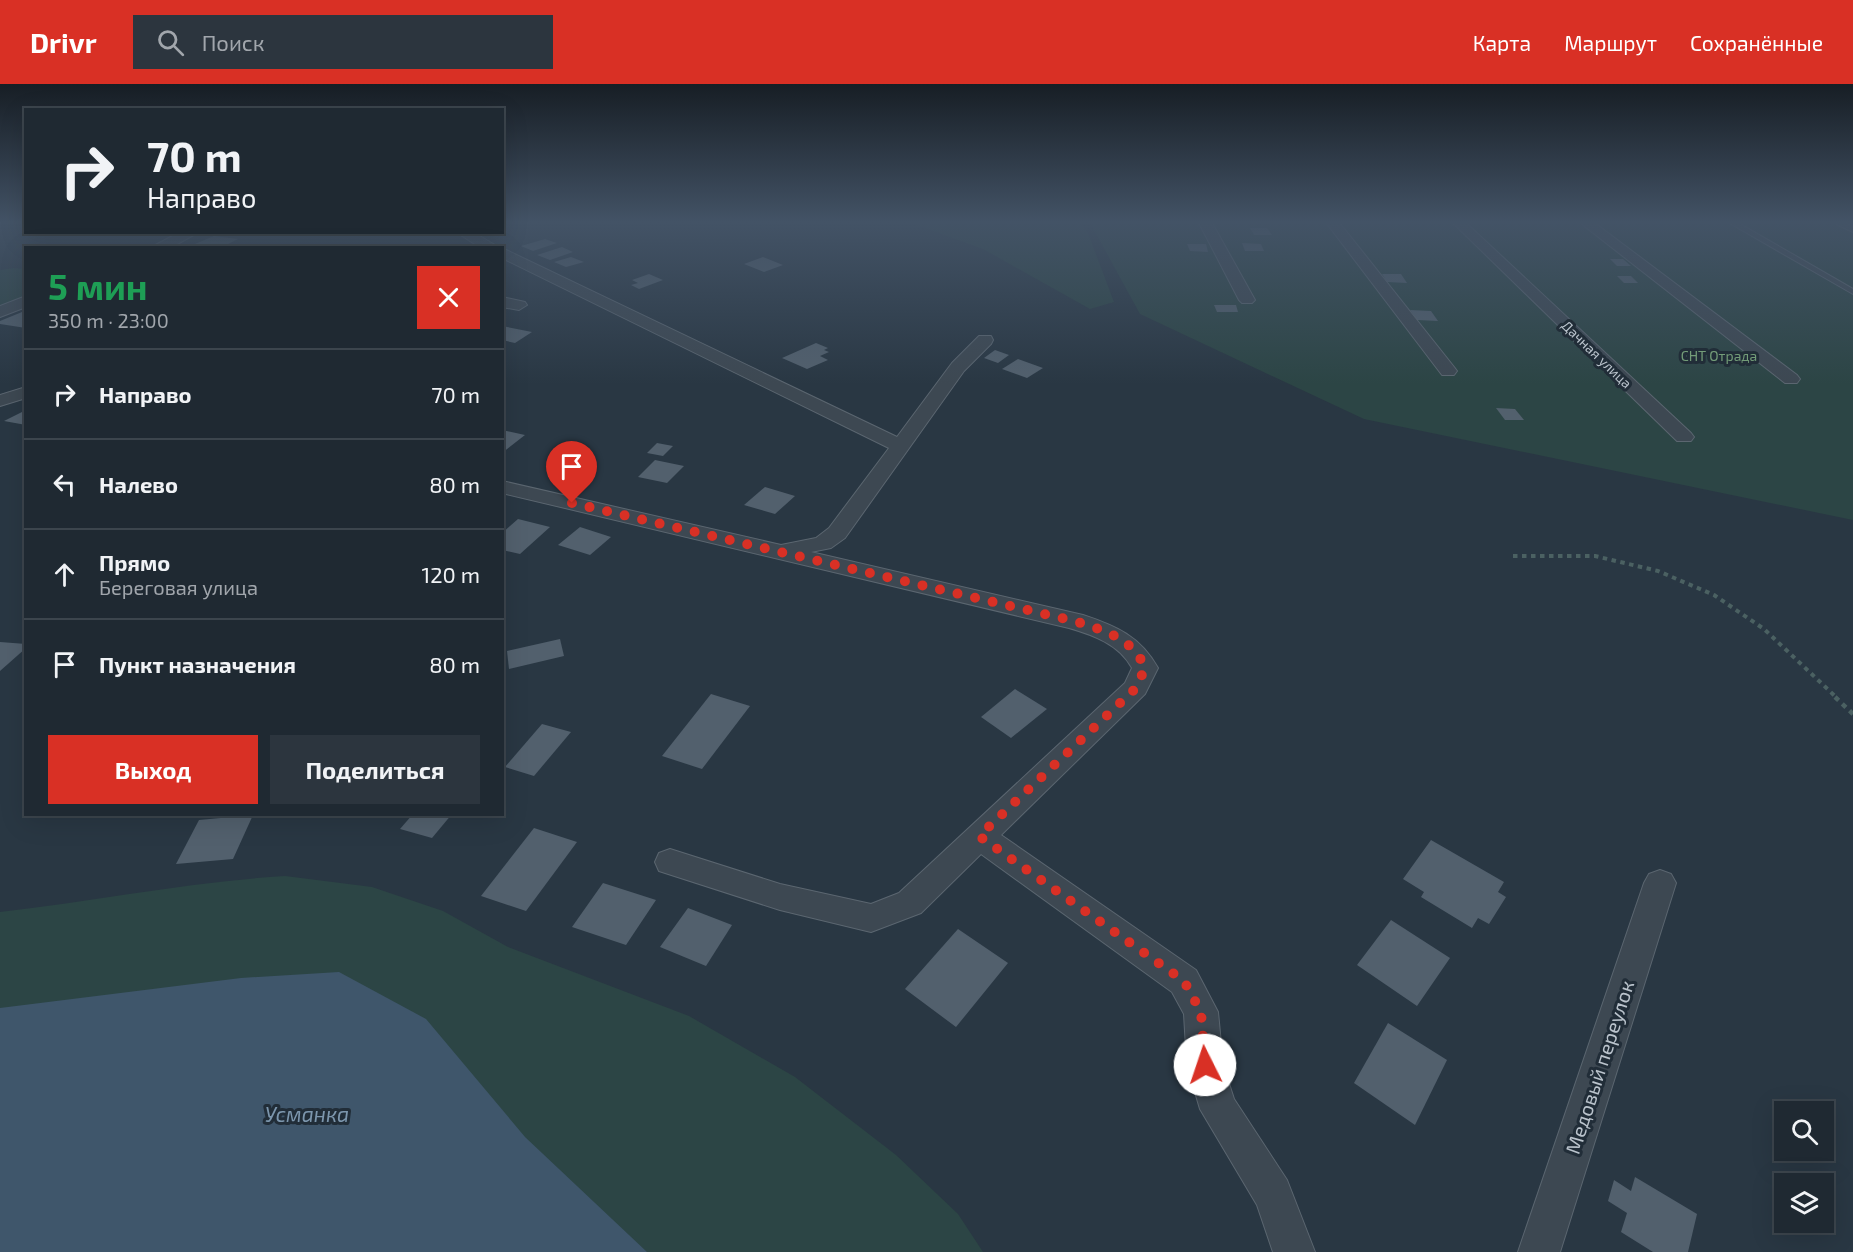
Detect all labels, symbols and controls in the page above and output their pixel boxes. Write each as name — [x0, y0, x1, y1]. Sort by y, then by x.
search box — [133, 15, 553, 69]
text: Drivr — [30, 25, 97, 59]
icon: search — [154, 26, 187, 59]
text: Поиск — [202, 29, 264, 55]
text: Карта — [1473, 30, 1531, 55]
text: Маршрут — [1564, 30, 1657, 55]
text: Сохранённые — [1690, 30, 1823, 55]
text: 70 m — [147, 130, 242, 180]
icon: right — [48, 132, 126, 210]
text: Направо — [147, 181, 256, 213]
text: 5 мин — [48, 264, 148, 307]
button: close — [417, 266, 480, 329]
text: 350 m · 23:00 — [48, 308, 169, 332]
street label: Дачная улица — [1559, 316, 1635, 392]
park label: СНТ Отрада — [1681, 347, 1757, 364]
icon: right — [48, 378, 81, 411]
text: Направо — [99, 381, 192, 407]
text: 70 m — [431, 381, 480, 407]
pin — [546, 441, 597, 503]
icon: arrive — [555, 450, 588, 483]
icon: left — [48, 468, 81, 501]
text: Налево — [99, 471, 178, 497]
text: 80 m — [429, 471, 480, 497]
text: Прямо — [99, 549, 170, 575]
icon: ahead — [48, 558, 81, 591]
text: 120 m — [421, 561, 480, 587]
text: Береговая улица — [99, 575, 258, 599]
icon: arrive — [48, 648, 81, 681]
text: Пункт назначения — [99, 651, 296, 677]
text: 80 m — [429, 651, 480, 677]
button: Выход — [48, 735, 258, 804]
button: Поделиться — [270, 735, 480, 804]
street label: Медовый переулок — [1560, 977, 1639, 1157]
position arrow — [1173, 1033, 1237, 1097]
water label: Усманка — [265, 1101, 349, 1126]
map controls — [1774, 1101, 1834, 1233]
button: search — [1774, 1101, 1834, 1161]
button: layers — [1774, 1173, 1834, 1233]

